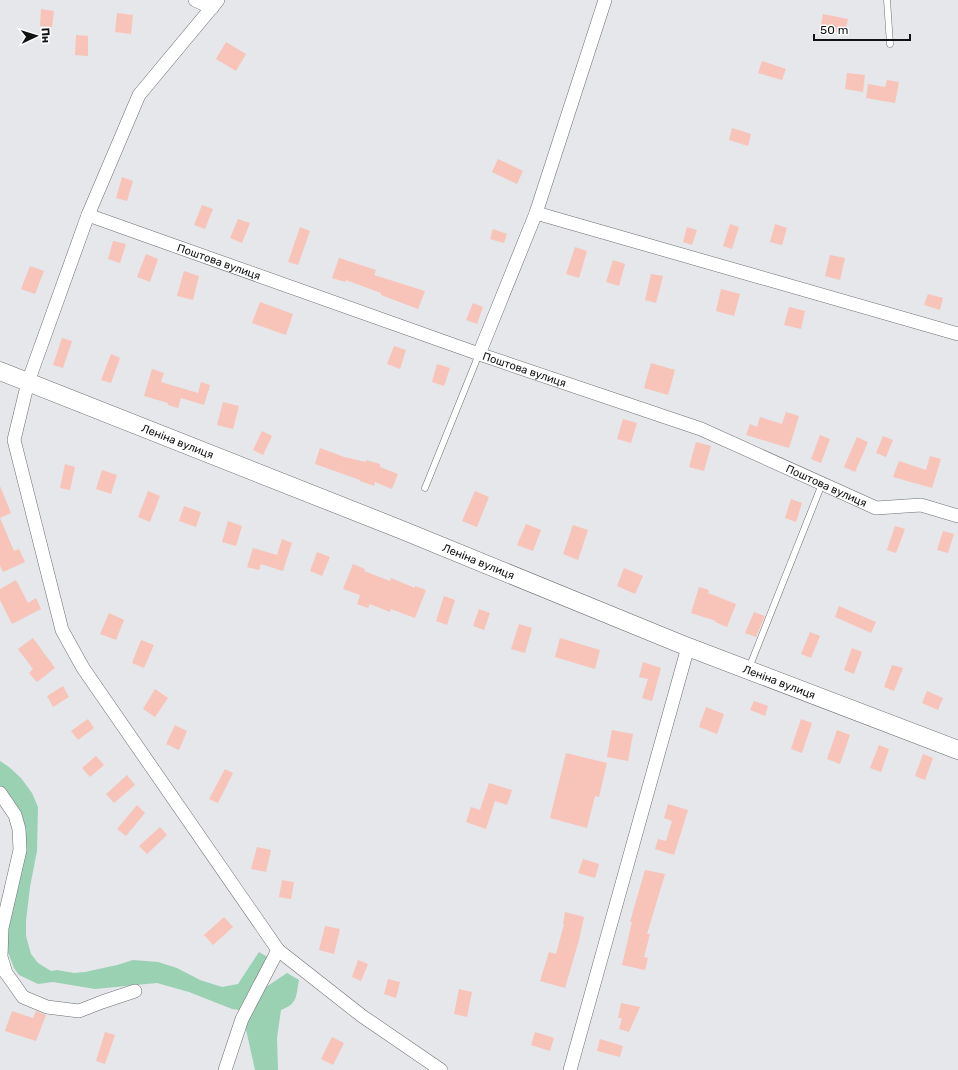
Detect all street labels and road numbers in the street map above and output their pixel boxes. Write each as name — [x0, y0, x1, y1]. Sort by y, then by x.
street label: Поштова вулиця — [175, 241, 262, 283]
street label: Поштова вулиця — [481, 350, 568, 390]
street label: Леніна вулиця — [139, 422, 215, 462]
street label: Поштова вулиця — [784, 462, 869, 510]
street label: Леніна вулиця — [440, 541, 516, 582]
street label: Леніна вулиця — [741, 663, 817, 702]

